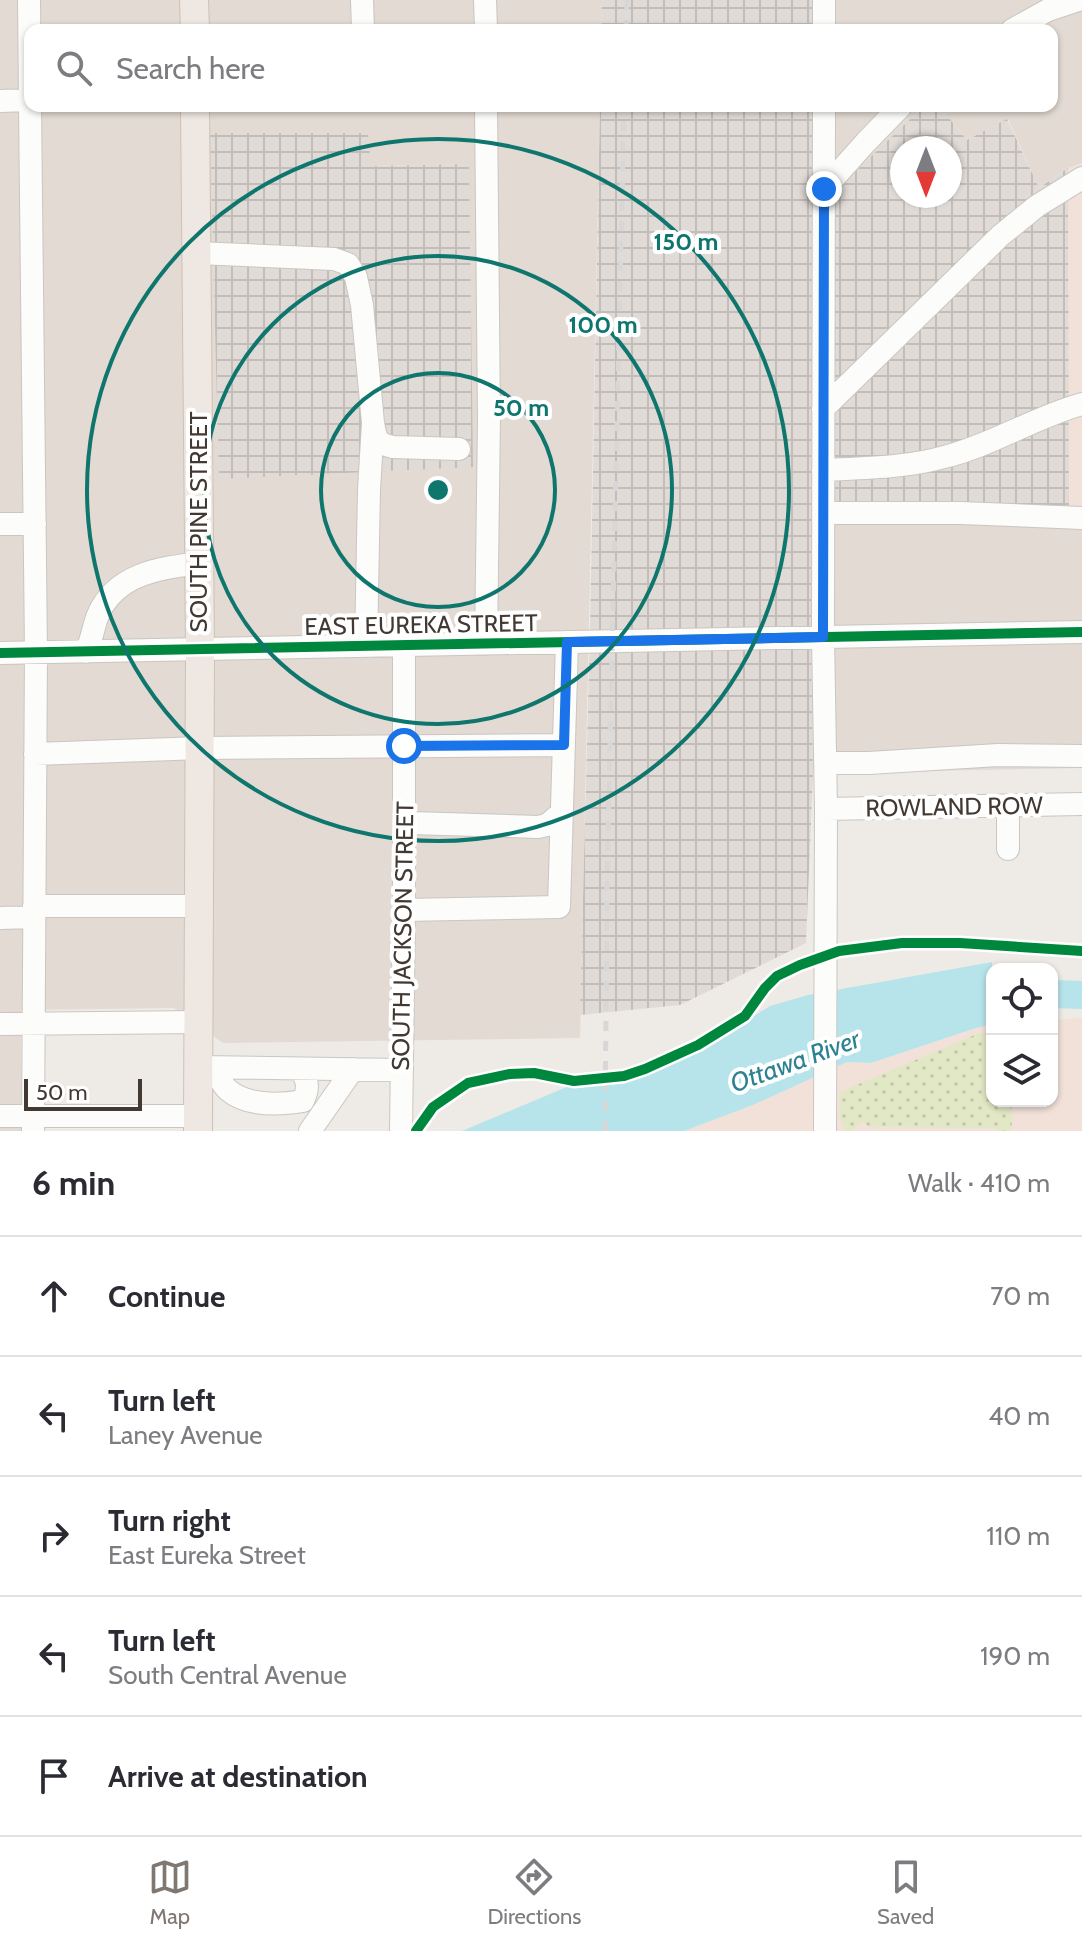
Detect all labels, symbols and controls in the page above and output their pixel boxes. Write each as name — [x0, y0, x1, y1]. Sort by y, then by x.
search box — [24, 24, 1058, 112]
icon: search — [52, 46, 96, 90]
text: Search here — [116, 50, 265, 87]
north arrow — [890, 136, 962, 208]
route end — [806, 171, 842, 207]
text: 150 m — [654, 227, 718, 256]
text: 100 m — [568, 310, 638, 339]
text: 50 m — [493, 393, 549, 422]
street label: SOUTH PINE STREET — [184, 411, 213, 633]
centre of rings — [424, 476, 452, 504]
street label: EAST EUREKA STREET — [304, 608, 538, 641]
route start — [386, 728, 422, 764]
street label: ROWLAND ROW — [865, 790, 1043, 823]
street label: SOUTH JACKSON STREET — [386, 801, 419, 1071]
map controls — [986, 963, 1058, 1107]
button: locate — [986, 963, 1058, 1035]
water label: Ottawa River — [726, 1022, 865, 1099]
button: layers — [986, 1035, 1058, 1107]
scale bar — [24, 1075, 142, 1111]
text: 50 m — [36, 1079, 88, 1106]
text: 6 min — [32, 1162, 115, 1204]
text: Walk · 410 m — [908, 1167, 1050, 1199]
icon: ahead — [32, 1274, 76, 1318]
text: Continue — [108, 1278, 225, 1315]
text: 70 m — [990, 1280, 1050, 1312]
text: Turn left — [108, 1382, 216, 1419]
icon: left — [32, 1394, 76, 1438]
text: 40 m — [988, 1400, 1050, 1432]
text: Laney Avenue — [108, 1419, 263, 1451]
text: Turn right — [108, 1502, 231, 1539]
icon: right — [32, 1514, 76, 1558]
text: 110 m — [986, 1520, 1050, 1552]
text: East Eureka Street — [108, 1539, 306, 1571]
text: Turn left — [108, 1622, 216, 1659]
icon: left — [32, 1634, 76, 1678]
text: 190 m — [980, 1640, 1050, 1672]
text: South Central Avenue — [108, 1659, 347, 1691]
icon: arrive — [32, 1754, 76, 1798]
text: Arrive at destination — [108, 1758, 368, 1795]
tab: Map — [148, 1855, 192, 1930]
tab: Directions — [487, 1855, 581, 1930]
tab: Saved — [877, 1855, 934, 1930]

